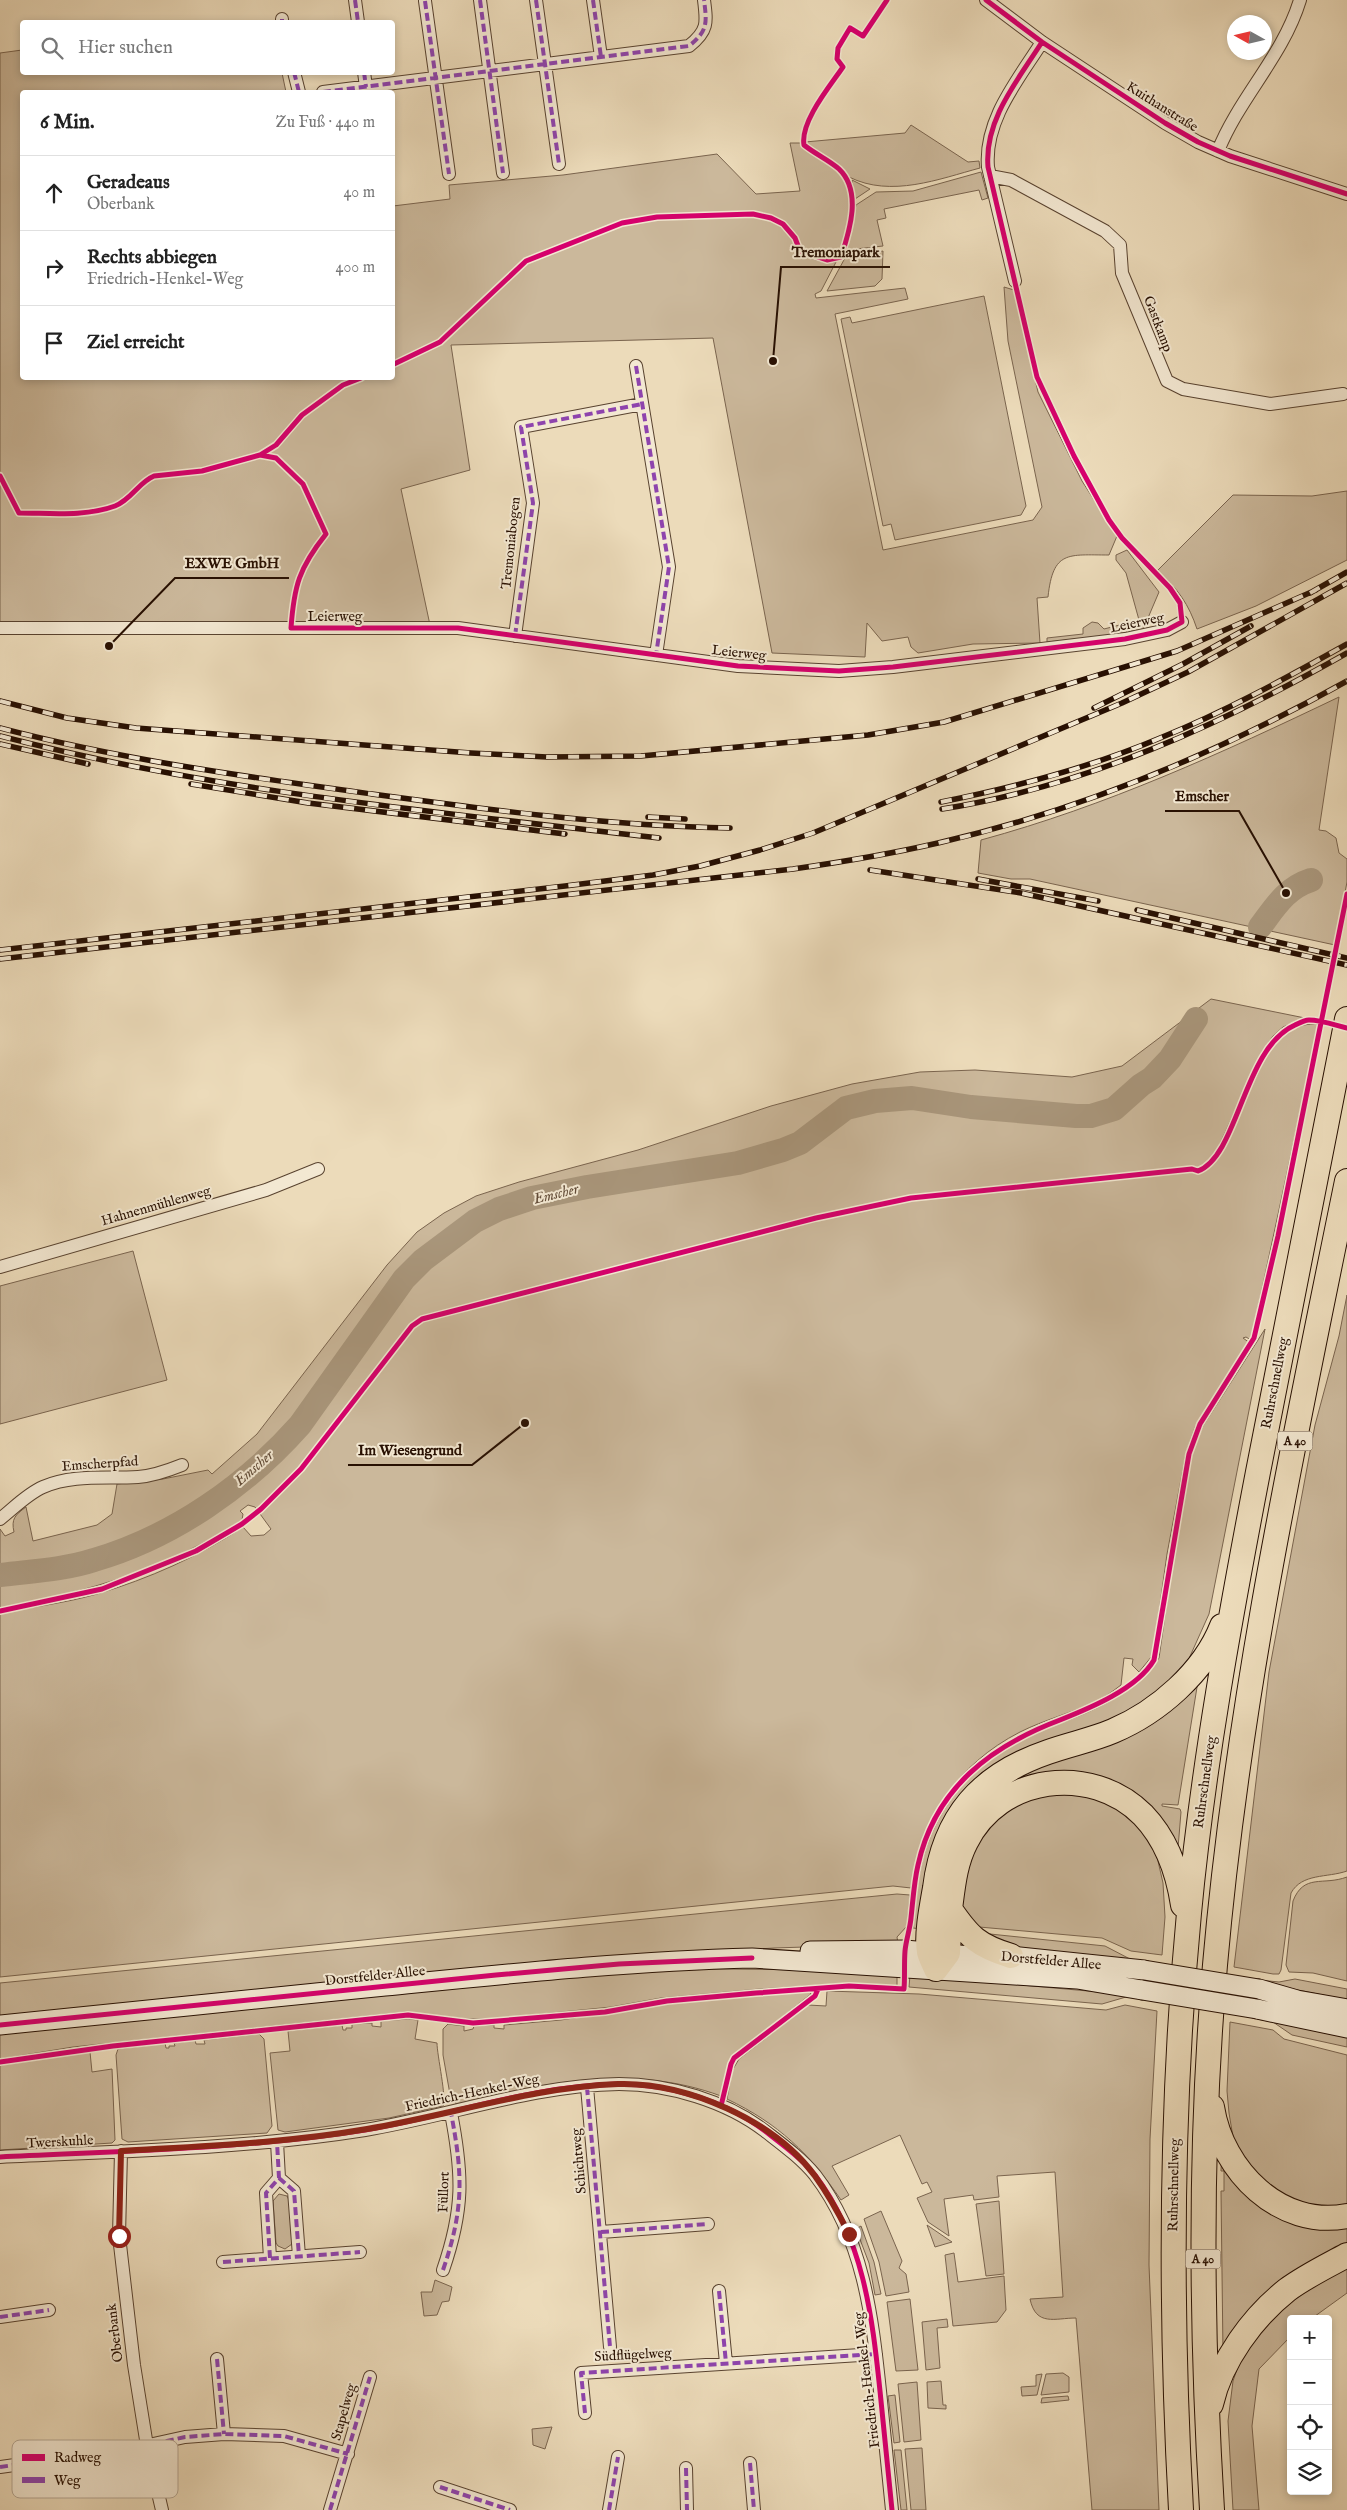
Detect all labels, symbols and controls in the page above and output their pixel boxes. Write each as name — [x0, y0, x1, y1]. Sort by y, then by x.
north arrow — [1227, 15, 1272, 60]
search box — [20, 20, 395, 75]
icon: search — [38, 34, 66, 62]
text: Hier suchen — [78, 36, 173, 60]
street label: Kuithanstraße — [1123, 78, 1202, 136]
text: 6 Min. — [40, 109, 95, 136]
text: Zu Fuß · 440 m — [275, 113, 375, 133]
text: Geradeaus — [87, 171, 170, 195]
icon: ahead — [40, 179, 68, 207]
text: 40 m — [343, 183, 375, 203]
text: Oberbank — [87, 195, 155, 215]
callout: Tremoniapark — [781, 237, 890, 267]
text: Tremoniapark — [791, 243, 881, 262]
text: Rechts abbiegen — [87, 246, 217, 270]
icon: right — [40, 254, 68, 282]
text: 400 m — [336, 258, 375, 278]
text: Friedrich-Henkel-Weg — [87, 270, 243, 290]
street label: Gastkamp — [1139, 293, 1177, 355]
icon: arrive — [40, 329, 68, 357]
text: Ziel erreicht — [87, 331, 185, 355]
street label: Tremoniabogen — [497, 495, 525, 590]
callout: EXWE GmbH — [175, 548, 289, 578]
text: EXWE GmbH — [185, 554, 279, 573]
street label: Leierweg — [308, 608, 363, 626]
street label: Leierweg — [1108, 608, 1166, 638]
street label: Leierweg — [711, 641, 768, 665]
callout: Emscher — [1165, 781, 1239, 811]
text: Emscher — [1175, 787, 1230, 806]
water label: Emscher — [531, 1179, 581, 1209]
street label: Hahnenmühlenweg — [99, 1182, 213, 1230]
street label: Ruhrschnellweg — [1257, 1335, 1293, 1430]
road number: A 40 — [1278, 1432, 1312, 1450]
callout: Im Wiesengrund — [348, 1435, 472, 1465]
text: Im Wiesengrund — [358, 1441, 463, 1460]
water label: Emscher — [230, 1445, 278, 1491]
street label: Emscherpfad — [61, 1452, 139, 1476]
street label: Ruhrschnellweg — [1190, 1734, 1220, 1829]
street label: Dorstfelder Allee — [1000, 1948, 1103, 1974]
street label: Dorstfelder Allee — [324, 1962, 427, 1990]
street label: Friedrich-Henkel-Weg — [403, 2070, 541, 2116]
street label: Schichtweg — [567, 2127, 591, 2195]
street label: Twerskuhle — [26, 2131, 95, 2153]
street label: Ruhrschnellweg — [1164, 2138, 1184, 2232]
street label: Füllort — [434, 2171, 454, 2213]
route end — [838, 2223, 861, 2246]
route start — [108, 2225, 131, 2248]
road number: A 40 — [1186, 2250, 1220, 2268]
street label: Oberbank — [102, 2302, 128, 2363]
street label: Friedrich-Henkel-Weg — [850, 2311, 884, 2449]
map controls — [1287, 2315, 1332, 2495]
button: + — [1287, 2315, 1332, 2360]
street label: Südflügelweg — [594, 2344, 673, 2366]
button: − — [1287, 2360, 1332, 2405]
street label: Stapelweg — [327, 2381, 361, 2443]
button: locate — [1287, 2405, 1332, 2450]
legend — [12, 2440, 178, 2498]
text: Radweg — [54, 2449, 102, 2467]
button: layers — [1287, 2450, 1332, 2495]
text: Weg — [54, 2472, 81, 2490]

